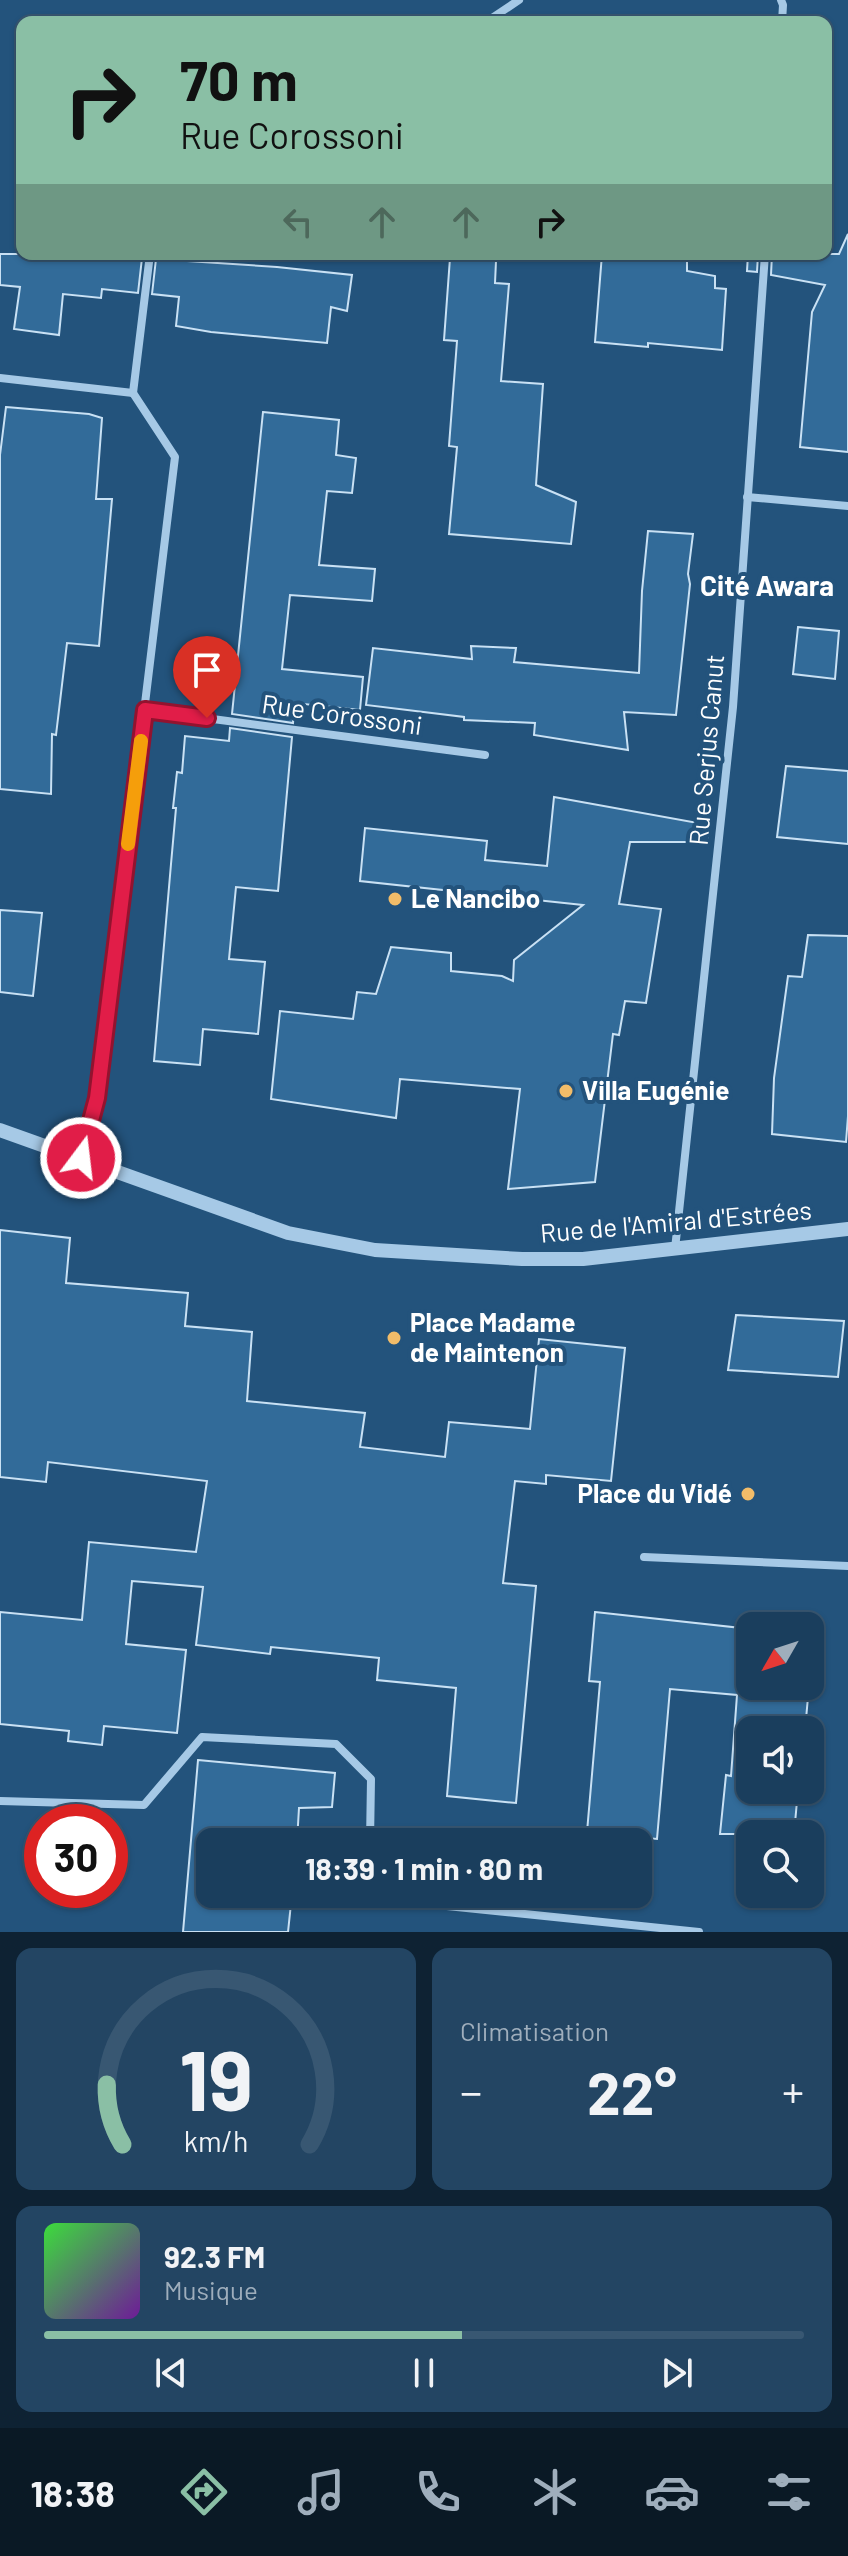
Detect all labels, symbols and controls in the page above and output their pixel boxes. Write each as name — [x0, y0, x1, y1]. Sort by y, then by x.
text: 70 m — [180, 45, 298, 112]
icon: right — [48, 48, 152, 152]
text: Rue Corossoni — [180, 113, 404, 156]
icon: left — [276, 200, 320, 244]
icon: ahead — [360, 200, 404, 244]
icon: ahead — [444, 200, 488, 244]
icon: right — [528, 200, 572, 244]
district label: Cité Awara — [700, 568, 834, 602]
pin — [173, 636, 241, 718]
icon: arrive — [185, 648, 229, 692]
street label: Rue Serjus Canut — [682, 653, 729, 847]
street label: Rue Corossoni — [260, 687, 424, 740]
place label: Le Nancibo — [411, 882, 540, 913]
marker: Le Nancibo — [386, 890, 404, 908]
place label: Villa Eugénie — [582, 1074, 729, 1105]
marker: Villa Eugénie — [557, 1082, 575, 1100]
position arrow — [39, 1116, 123, 1200]
street label: Rue de l'Amiral d'Estrées — [539, 1193, 813, 1248]
place label: Place Madame de Maintenon — [410, 1306, 575, 1367]
marker: Place Madame de Maintenon — [385, 1329, 403, 1347]
place label: Place du Vidé — [577, 1477, 732, 1508]
marker: Place du Vidé — [739, 1485, 757, 1503]
north arrow — [736, 1612, 824, 1700]
map controls — [736, 1612, 824, 1908]
button: sound — [736, 1716, 824, 1804]
speed limit sign: 30 — [24, 1804, 128, 1908]
button: search — [736, 1820, 824, 1908]
text: 18:39 · 1 min · 80 m — [305, 1850, 543, 1886]
text: Climatisation — [460, 2015, 609, 2046]
text: 19 — [179, 2028, 253, 2128]
text: 22° — [587, 2055, 677, 2127]
text: − — [460, 2064, 482, 2117]
text: + — [782, 2064, 804, 2117]
text: km/h — [184, 2123, 248, 2158]
text: 92.3 FM — [164, 2238, 265, 2274]
text: Musique — [164, 2274, 258, 2305]
icon: previous — [149, 2351, 193, 2395]
icon: pause — [402, 2351, 446, 2395]
icon: next — [655, 2351, 699, 2395]
icon: directions — [176, 2464, 232, 2520]
icon: music — [293, 2464, 349, 2520]
icon: phone — [410, 2464, 466, 2520]
icon: climate — [527, 2464, 583, 2520]
icon: car — [644, 2464, 700, 2520]
icon: filters — [761, 2464, 817, 2520]
text: 18:38 — [31, 2471, 115, 2514]

